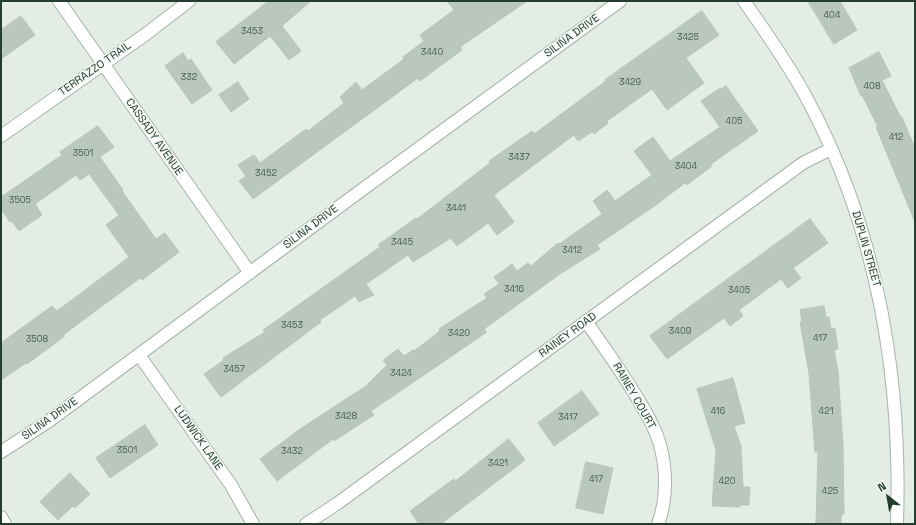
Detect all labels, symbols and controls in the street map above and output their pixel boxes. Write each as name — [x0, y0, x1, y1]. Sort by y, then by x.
house number: 404 — [823, 11, 841, 21]
street label: SILINA DRIVE — [542, 12, 602, 60]
house number: 3453 — [241, 27, 263, 37]
house number: 3425 — [677, 33, 699, 43]
street label: TERRAZZO TRAIL — [56, 39, 134, 99]
house number: 3440 — [421, 48, 443, 58]
house number: 332 — [181, 73, 197, 83]
house number: 3429 — [619, 78, 641, 88]
house number: 408 — [863, 82, 881, 92]
street label: CASSADY AVENUE — [123, 96, 185, 178]
house number: 405 — [726, 117, 742, 127]
house number: 412 — [889, 133, 903, 143]
house number: 3501 — [73, 149, 93, 159]
house number: 3437 — [508, 153, 530, 163]
house number: 3404 — [675, 162, 697, 172]
house number: 3452 — [255, 169, 277, 179]
house number: 3505 — [9, 196, 31, 206]
street label: SILINA DRIVE — [281, 202, 341, 252]
house number: 3441 — [446, 204, 466, 214]
street label: DUPLIN STREET — [849, 209, 883, 289]
house number: 3445 — [391, 238, 413, 248]
house number: 3412 — [562, 246, 582, 256]
house number: 3416 — [504, 285, 524, 295]
house number: 3405 — [728, 286, 750, 296]
street label: RAINEY ROAD — [537, 310, 599, 360]
house number: 3453 — [281, 321, 303, 331]
house number: 3409 — [669, 327, 691, 337]
house number: 3420 — [448, 329, 470, 339]
house number: 417 — [813, 334, 827, 344]
house number: 3508 — [26, 335, 48, 345]
street label: RAINEY COURT — [610, 360, 658, 432]
house number: 3457 — [223, 365, 245, 375]
house number: 3424 — [390, 369, 412, 379]
street label: SILINA DRIVE — [20, 395, 80, 443]
street label: LUDWICK LANE — [171, 403, 225, 473]
house number: 416 — [711, 407, 725, 417]
house number: 421 — [819, 407, 833, 417]
house number: 3428 — [335, 412, 357, 422]
house number: 3417 — [558, 413, 578, 423]
house number: 3501 — [117, 446, 137, 456]
house number: 3432 — [281, 447, 303, 457]
house number: 3421 — [488, 459, 508, 469]
house number: 417 — [589, 475, 603, 485]
house number: 420 — [719, 477, 735, 487]
north arrow — [868, 477, 908, 517]
text: N — [875, 479, 889, 495]
house number: 425 — [822, 487, 838, 497]

